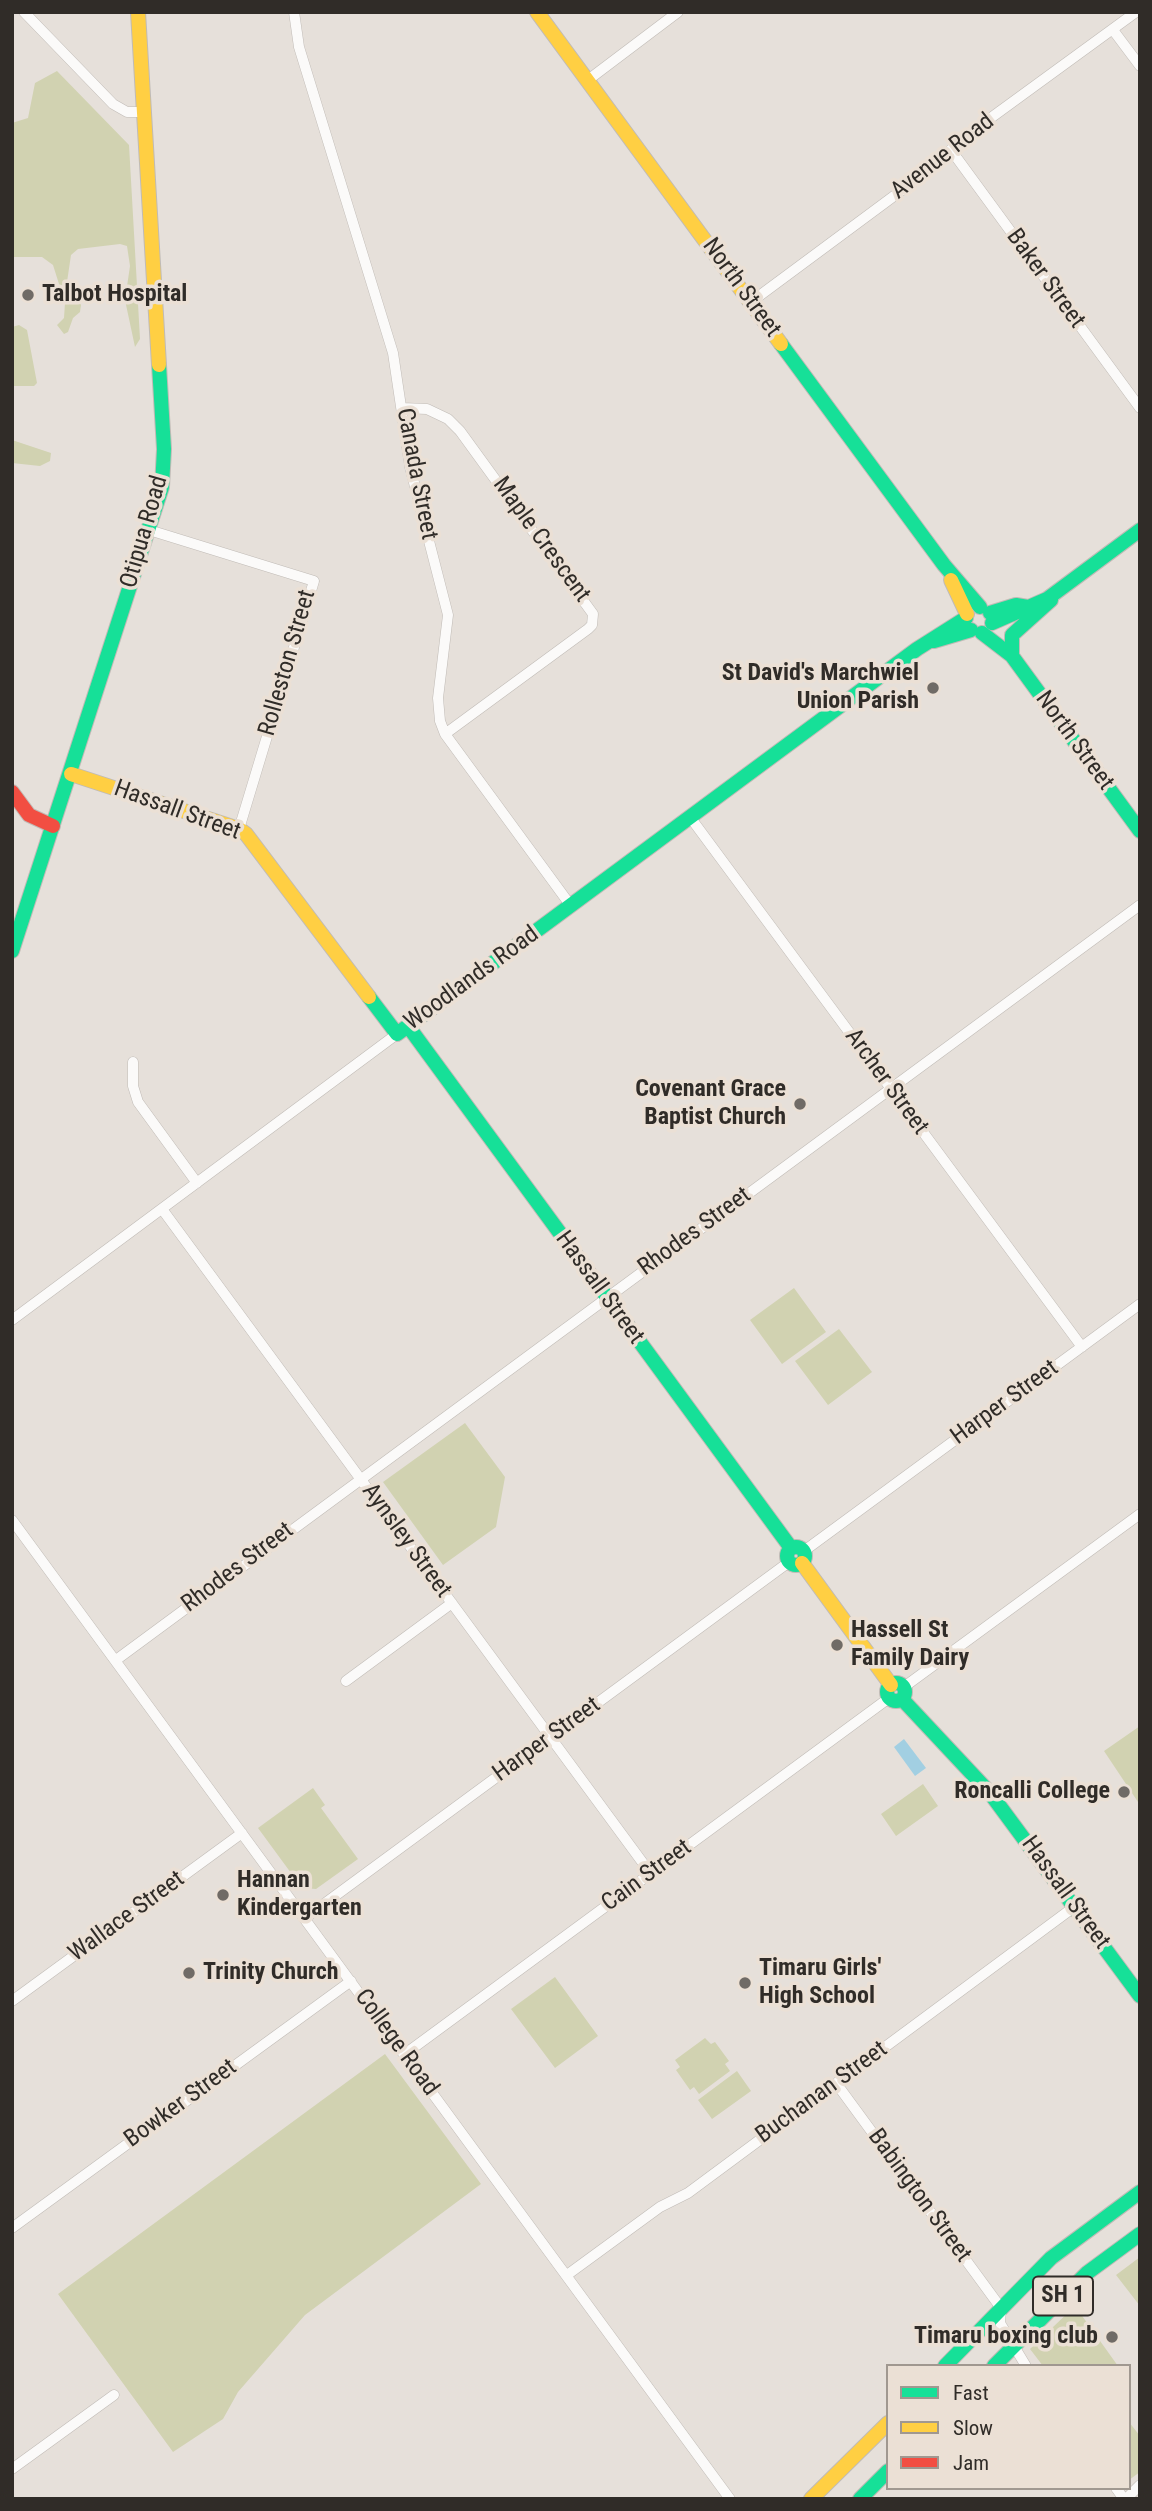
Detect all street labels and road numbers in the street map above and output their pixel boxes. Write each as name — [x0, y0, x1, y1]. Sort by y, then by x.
street label: Avenue Road — [886, 108, 1000, 206]
street label: Baker Street — [999, 224, 1091, 334]
street label: North Street — [695, 233, 787, 343]
street label: Canada Street — [389, 406, 443, 542]
street label: Otipua Road — [115, 472, 175, 592]
street label: Maple Crescent — [486, 472, 596, 608]
street label: Rolleston Street — [253, 587, 323, 739]
street label: North Street — [1028, 686, 1120, 796]
street label: Hassall Street — [110, 775, 244, 847]
street label: Woodlands Road — [399, 921, 545, 1037]
street label: Archer Street — [838, 1023, 934, 1141]
street label: Rhodes Street — [633, 1181, 757, 1283]
street label: Hassall Street — [548, 1226, 650, 1350]
street label: Harper Street — [946, 1354, 1064, 1452]
street label: Aynsley Street — [355, 1478, 457, 1604]
street label: Rhodes Street — [177, 1517, 299, 1619]
street label: Harper Street — [488, 1691, 606, 1789]
street label: Hassall Street — [1014, 1831, 1116, 1955]
street label: Cain Street — [596, 1834, 698, 1918]
street label: Wallace Street — [64, 1865, 190, 1969]
street label: College Road — [348, 1984, 444, 2102]
street label: Buchanan Street — [751, 2036, 893, 2150]
street label: Bowker Street — [119, 2054, 243, 2154]
street label: Babington Street — [861, 2124, 977, 2268]
road number: SH 1 — [1033, 2276, 1093, 2316]

